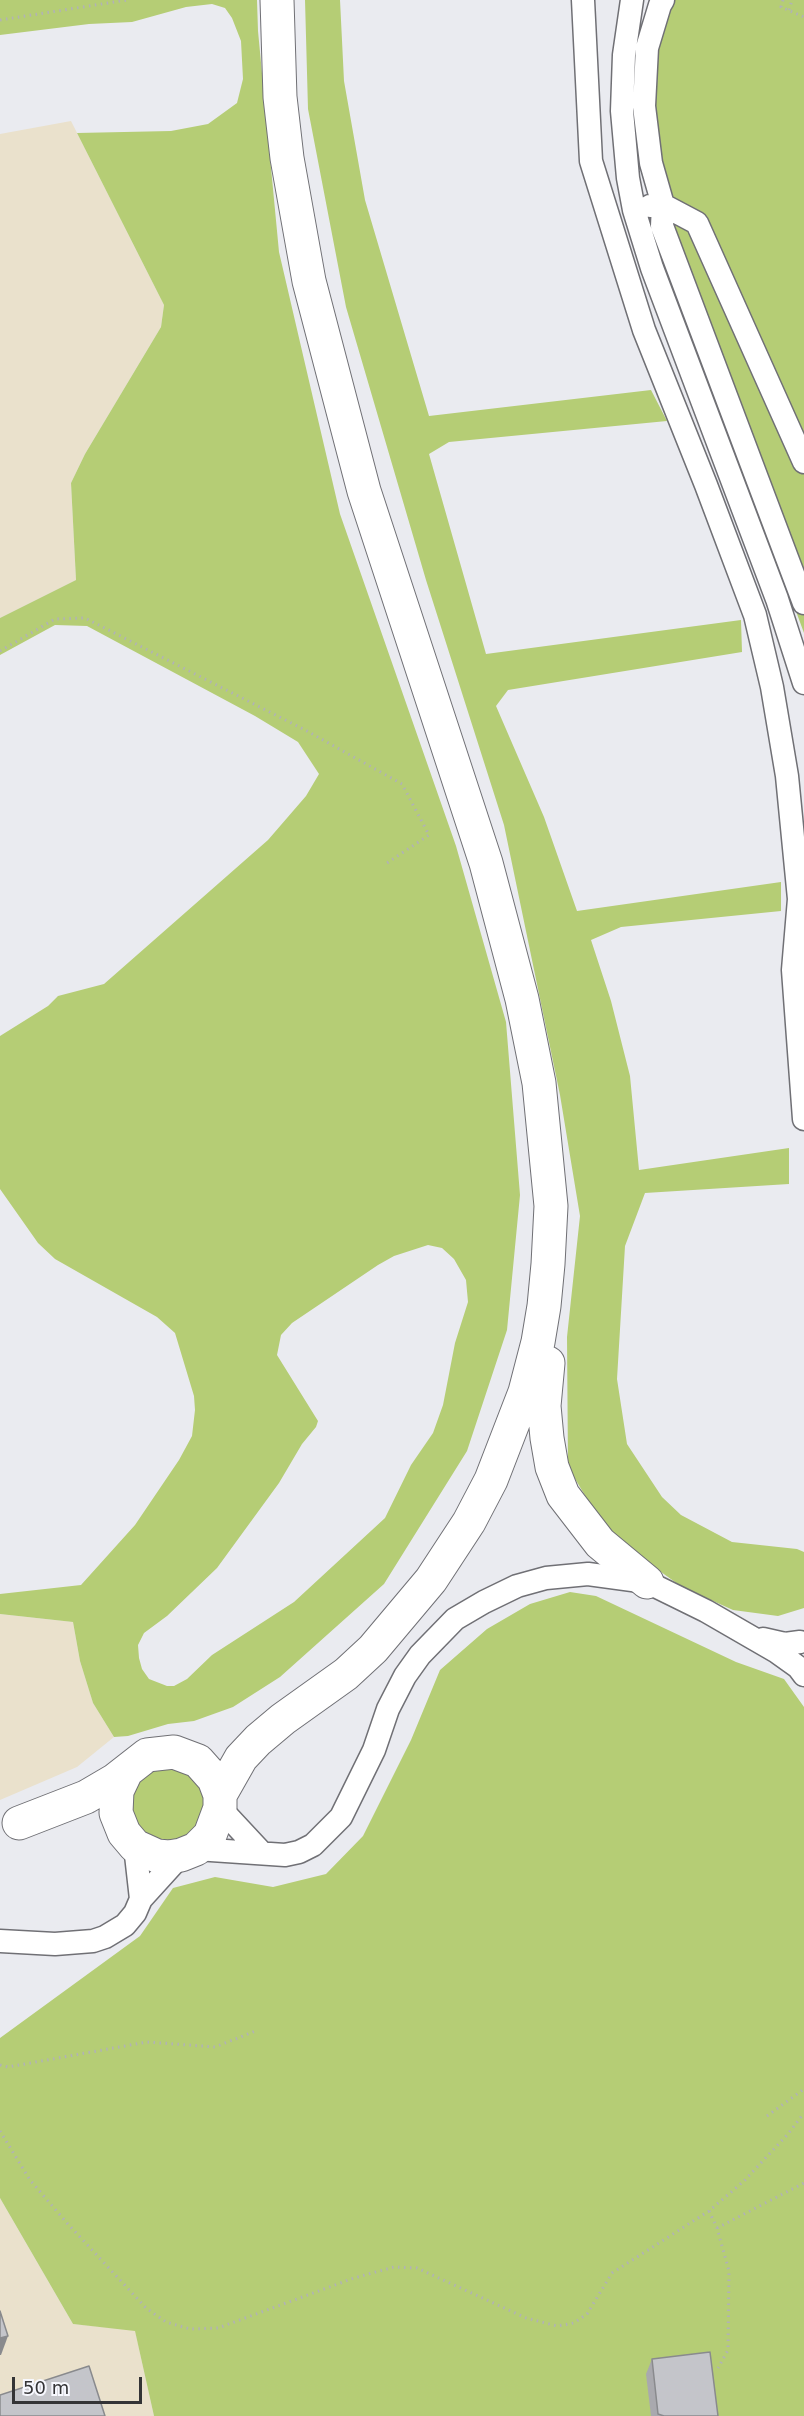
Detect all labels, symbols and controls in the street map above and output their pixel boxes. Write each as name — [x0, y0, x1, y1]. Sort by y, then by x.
scale bar — [15, 2365, 146, 2403]
text: 50 m — [23, 2377, 69, 2398]

